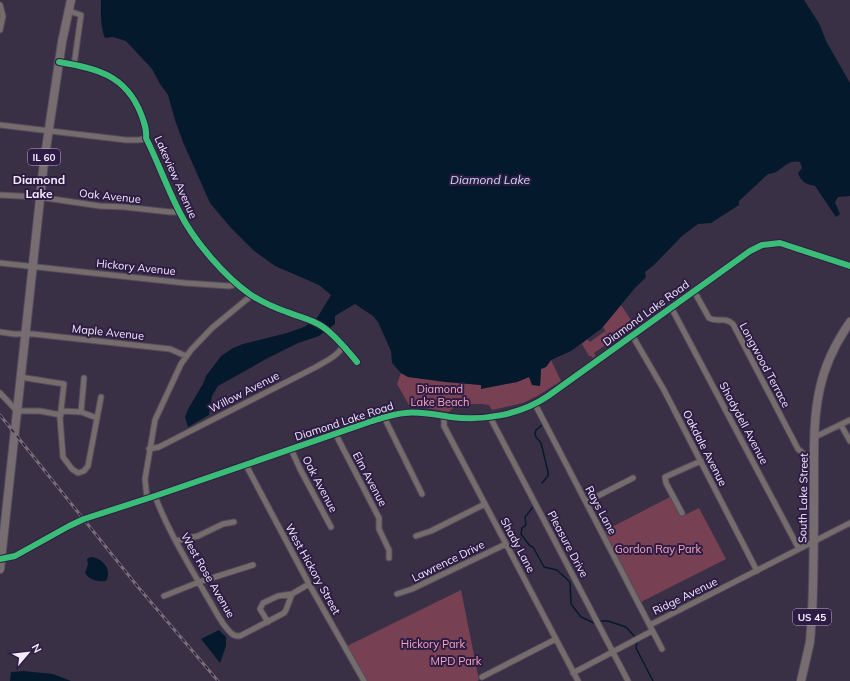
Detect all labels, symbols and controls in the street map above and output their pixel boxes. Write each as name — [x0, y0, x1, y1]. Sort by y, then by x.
street label: Lakeview Avenue — [151, 133, 201, 221]
road number: IL 60 — [28, 149, 60, 165]
district label: Diamond Lake — [13, 172, 65, 201]
water label: Diamond Lake — [450, 172, 531, 187]
street label: Oak Avenue — [78, 186, 142, 206]
street label: Hickory Avenue — [96, 256, 176, 278]
street label: Diamond Lake Road — [600, 277, 692, 349]
street label: Longwood Terrace — [737, 320, 793, 410]
street label: Maple Avenue — [71, 321, 145, 343]
street label: Willow Avenue — [206, 368, 282, 416]
street label: Shadydell Avenue — [716, 379, 772, 467]
park label: Diamond Lake Beach — [411, 382, 469, 409]
street label: Diamond Lake Road — [293, 398, 395, 444]
street label: Oakdale Avenue — [680, 408, 730, 488]
street label: Elm Avenue — [350, 449, 390, 509]
street label: Oak Avenue — [299, 453, 341, 515]
street label: South Lake Street — [795, 453, 811, 543]
street label: Rays Lane — [582, 483, 620, 537]
street label: Pleasure Drive — [545, 508, 591, 580]
street label: Shady Lane — [498, 515, 538, 575]
street label: West Hickory Street — [282, 521, 344, 617]
street label: West Rose Avenue — [178, 530, 238, 620]
street label: Lawrence Drive — [409, 537, 487, 585]
park label: Gordon Ray Park — [615, 542, 702, 556]
street label: Ridge Avenue — [650, 574, 720, 618]
road number: US 45 — [793, 609, 831, 625]
north arrow — [8, 633, 48, 673]
park label: Hickory Park — [401, 637, 466, 651]
text: N — [29, 641, 45, 655]
park label: MPD Park — [431, 654, 482, 668]

